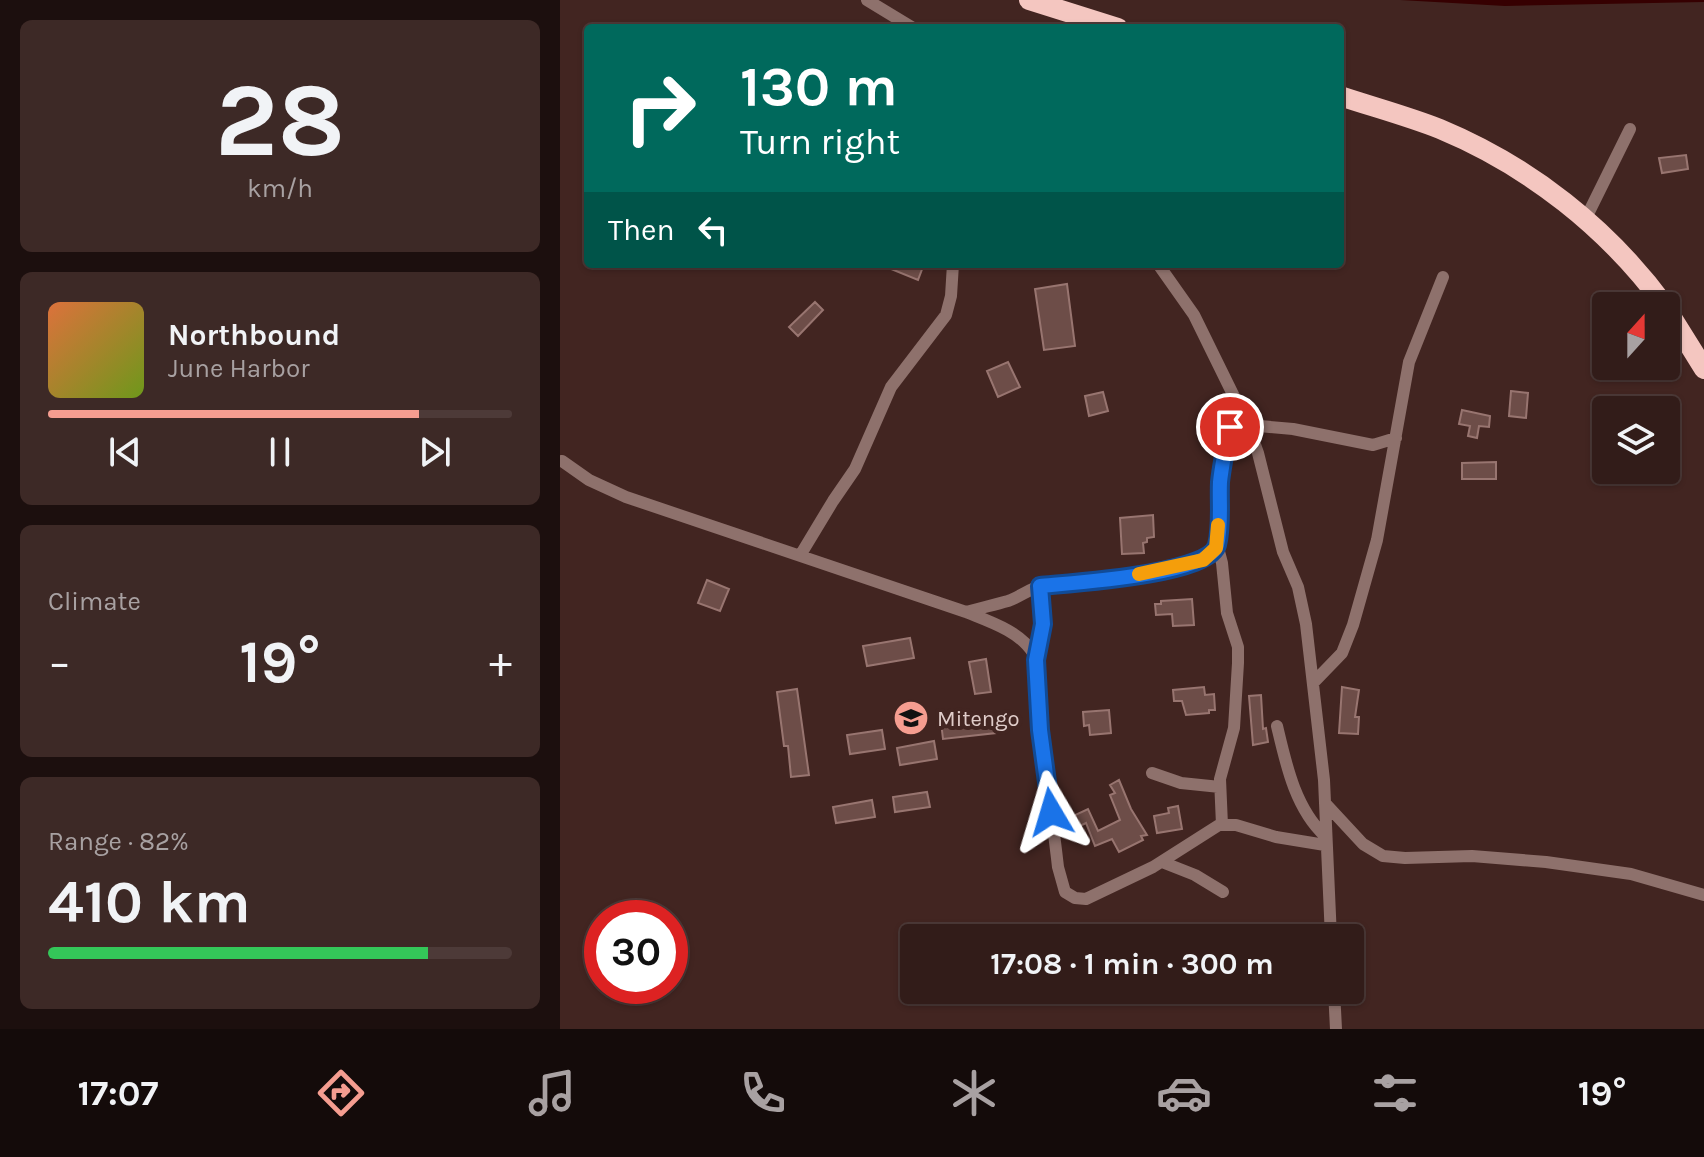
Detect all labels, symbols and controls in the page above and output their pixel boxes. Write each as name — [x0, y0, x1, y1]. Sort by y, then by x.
text: 130 m — [740, 54, 898, 119]
icon: right — [608, 56, 712, 160]
text: 28 — [215, 60, 345, 181]
text: Turn right — [740, 121, 900, 163]
text: km/h — [247, 173, 313, 204]
icon: left — [691, 208, 735, 252]
text: Then — [608, 212, 675, 248]
north arrow — [1592, 292, 1680, 380]
map controls — [1592, 292, 1680, 484]
text: Northbound — [168, 317, 340, 353]
text: June Harbor — [168, 353, 310, 384]
pin — [1196, 393, 1264, 461]
button: layers — [1592, 396, 1680, 484]
icon: arrive — [1208, 405, 1252, 449]
icon: previous — [103, 430, 147, 474]
icon: pause — [258, 430, 302, 474]
icon: next — [413, 430, 457, 474]
text: Climate — [48, 586, 141, 617]
text: 19° — [239, 627, 321, 697]
text: − — [48, 637, 71, 688]
text: + — [489, 637, 512, 688]
school or university icon: Mitengo — [892, 699, 930, 737]
place label: Mitengo — [937, 706, 1019, 732]
position arrow — [1009, 770, 1093, 854]
text: Range · 82% — [48, 826, 189, 857]
text: 410 km — [48, 867, 251, 937]
speed limit sign: 30 — [584, 900, 688, 1004]
text: 17:08 · 1 min · 300 m — [990, 946, 1274, 982]
icon: directions — [313, 1065, 369, 1121]
icon: music — [524, 1065, 580, 1121]
icon: phone — [735, 1065, 791, 1121]
icon: climate — [946, 1065, 1002, 1121]
icon: car — [1156, 1065, 1212, 1121]
icon: filters — [1367, 1065, 1423, 1121]
text: 17:07 — [77, 1072, 159, 1114]
text: 19° — [1578, 1072, 1627, 1114]

